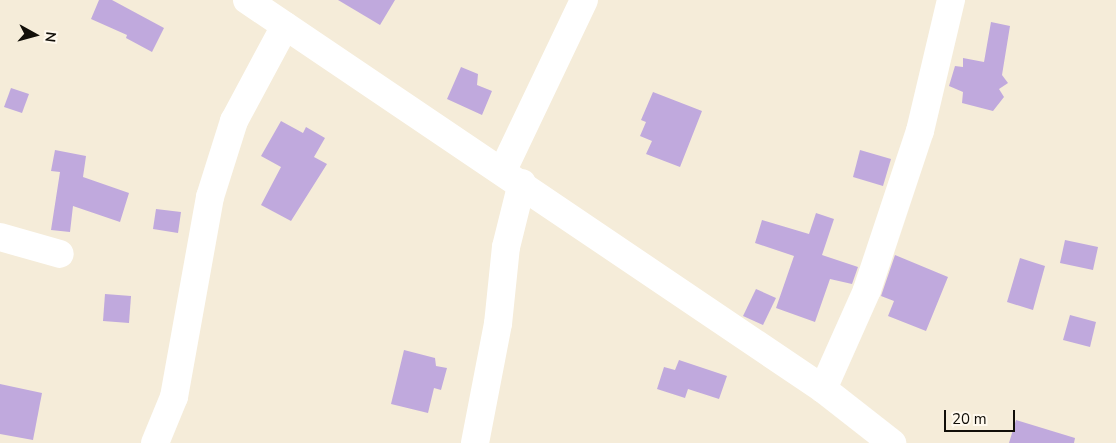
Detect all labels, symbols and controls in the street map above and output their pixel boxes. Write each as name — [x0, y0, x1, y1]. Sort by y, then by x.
north arrow — [10, 10, 60, 60]
text: N — [40, 31, 60, 43]
scale bar — [946, 400, 1017, 432]
text: 20 m — [952, 409, 987, 429]

